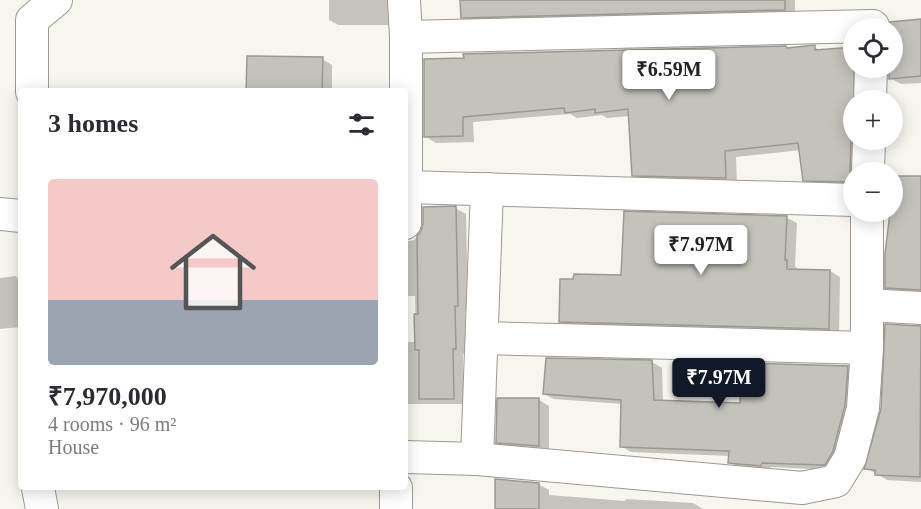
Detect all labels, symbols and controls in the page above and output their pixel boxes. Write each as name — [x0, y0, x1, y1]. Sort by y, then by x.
map controls — [843, 18, 903, 222]
button: locate — [843, 18, 903, 78]
pin: ₹6.59M — [620, 50, 718, 101]
text: ₹6.59M — [636, 58, 702, 80]
button: + — [843, 90, 903, 150]
icon: filters — [345, 108, 378, 141]
text: 3 homes — [48, 109, 138, 138]
button: − — [843, 162, 903, 222]
icon: home — [159, 218, 267, 326]
pin: ₹7.97M — [652, 225, 750, 276]
text: ₹7.97M — [668, 233, 734, 255]
pin: ₹7.97M — [670, 358, 768, 409]
text: ₹7.97M — [686, 366, 752, 388]
text: ₹7,970,000 — [48, 382, 167, 411]
text: 4 rooms · 96 m² — [48, 413, 176, 435]
text: House — [48, 436, 99, 458]

